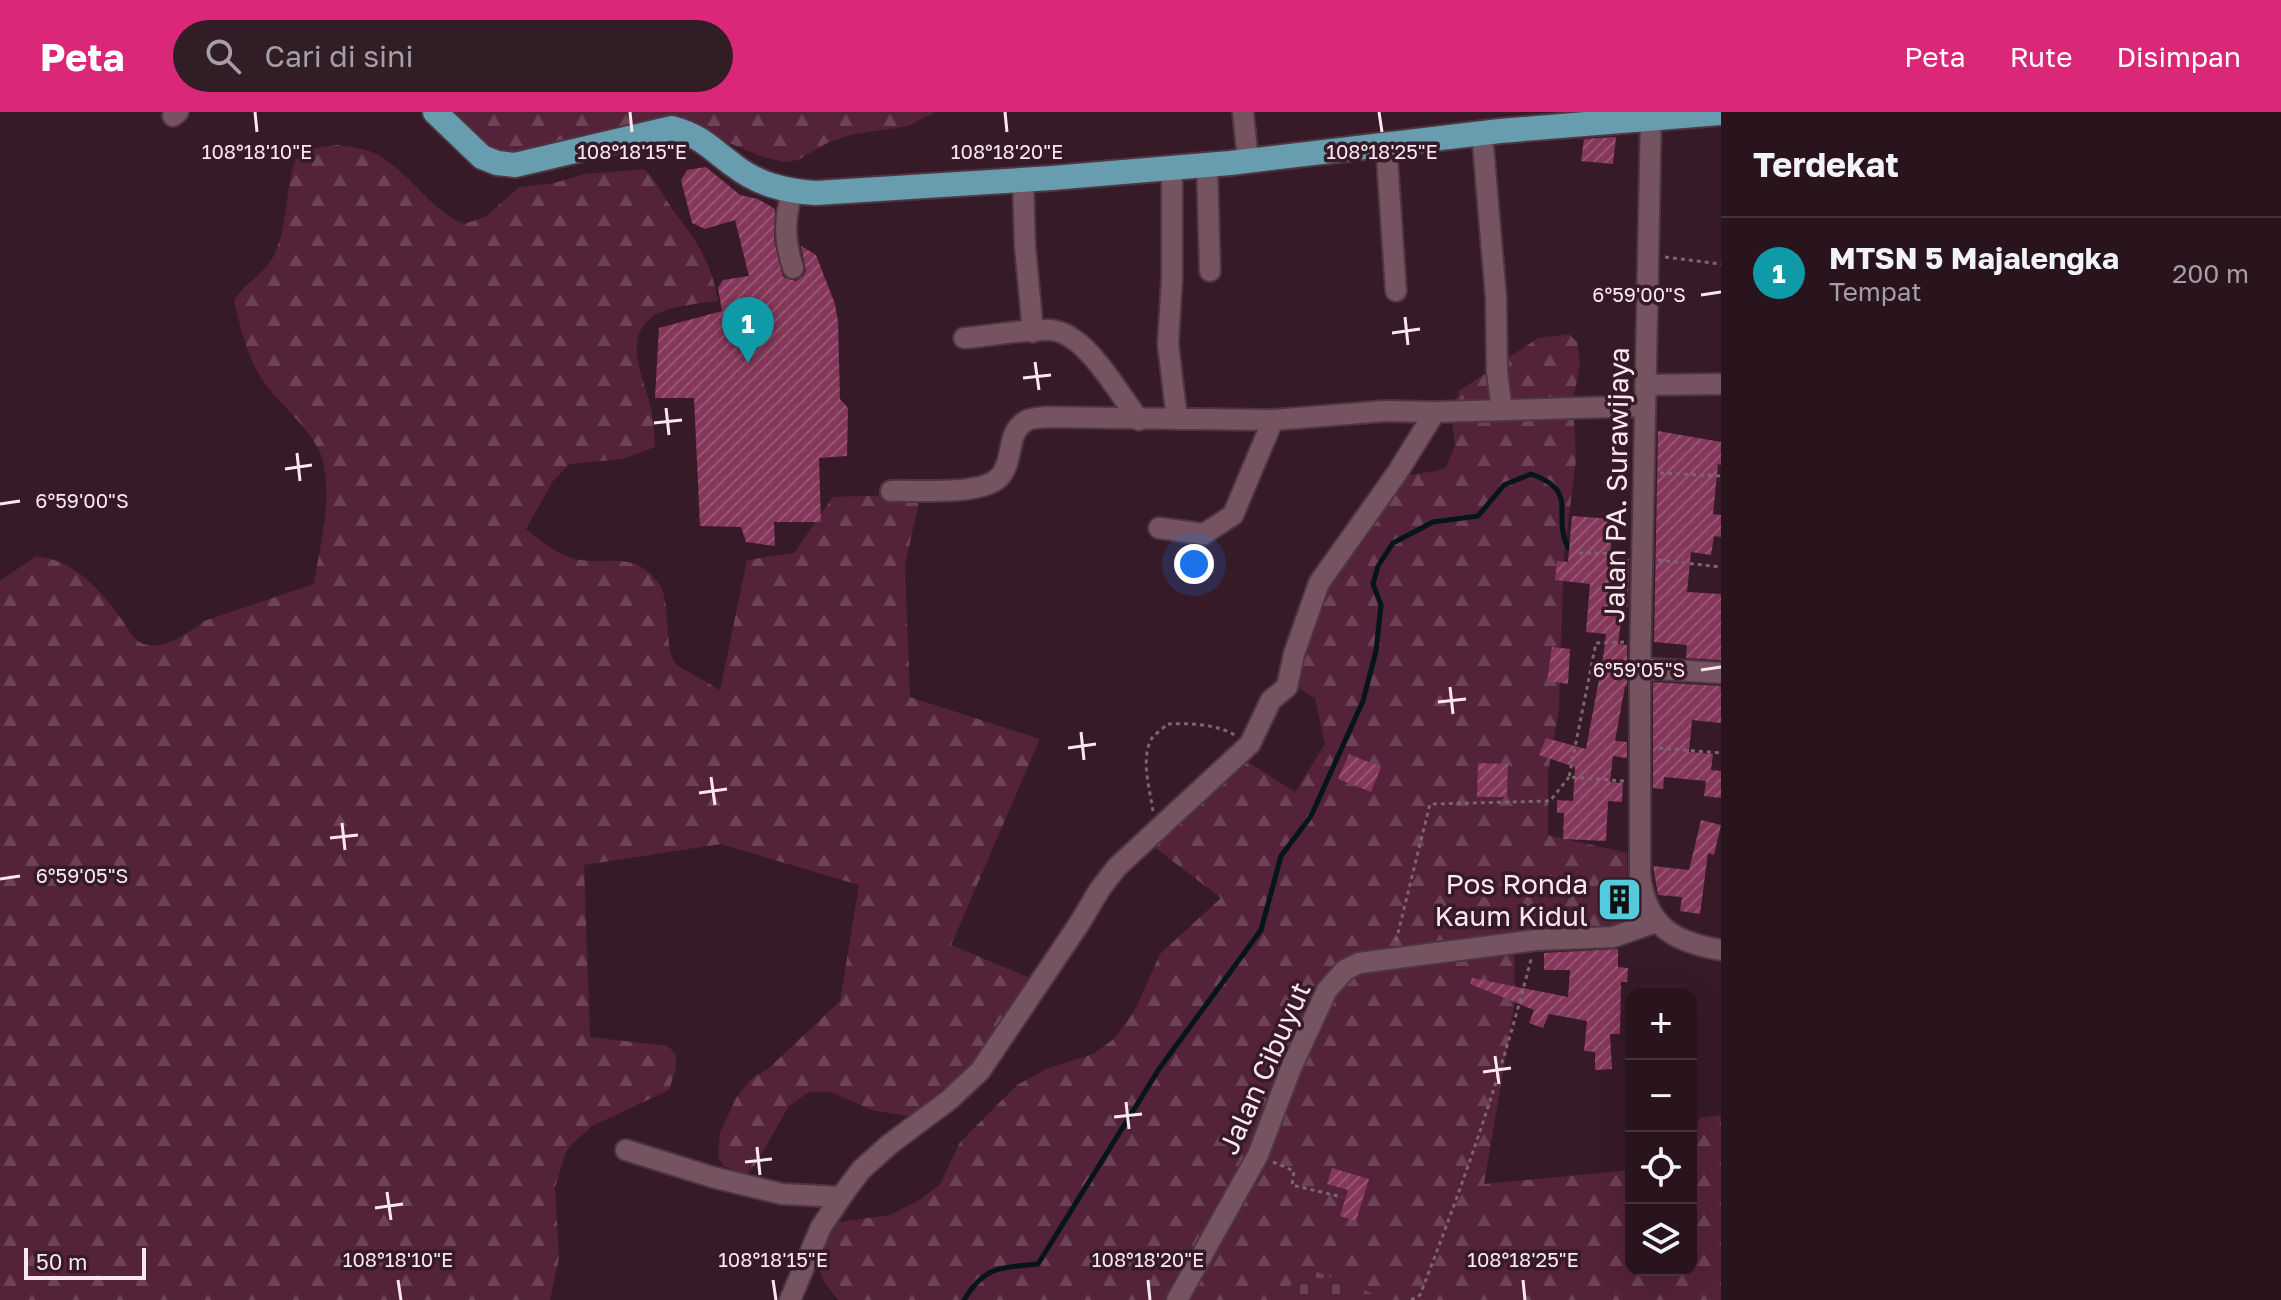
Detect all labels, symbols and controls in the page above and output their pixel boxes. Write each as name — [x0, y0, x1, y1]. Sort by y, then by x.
search box — [173, 20, 733, 92]
text: Peta — [40, 34, 125, 79]
icon: search — [201, 34, 245, 78]
text: Cari di sini — [265, 38, 414, 74]
text: Peta — [1904, 40, 1966, 73]
text: Rute — [2010, 40, 2073, 73]
text: Disimpan — [2117, 40, 2241, 73]
text: 108°18'10"E — [202, 139, 312, 163]
text: 108°18'15"E — [577, 139, 687, 163]
text: 108°18'20"E — [951, 139, 1063, 163]
text: 108°18'25"E — [1326, 139, 1438, 163]
text: Terdekat — [1753, 144, 1899, 184]
text: MTSN 5 Majalengka — [1829, 240, 2119, 276]
text: 1 — [1772, 258, 1786, 289]
text: 200 m — [2172, 258, 2249, 289]
text: Tempat — [1829, 276, 1922, 307]
text: 6°59'00"S — [1592, 282, 1686, 306]
pin: 1 — [722, 297, 774, 363]
street label: Jalan PA. Surawijaya — [1597, 347, 1635, 623]
text: 6°59'00"S — [35, 488, 129, 512]
your location — [1174, 544, 1214, 584]
text: 6°59'05"S — [1593, 657, 1685, 681]
text: 6°59'05"S — [36, 863, 128, 887]
place label: Pos Ronda Kaum Kidul — [1434, 867, 1588, 932]
building icon: Pos Ronda Kaum Kidul — [1595, 875, 1643, 923]
street label: Jalan Cibuyut — [1211, 977, 1317, 1159]
map controls — [1625, 988, 1697, 1276]
button: + — [1625, 988, 1697, 1060]
button: − — [1625, 1060, 1697, 1132]
button: locate — [1625, 1132, 1697, 1204]
button: layers — [1625, 1204, 1697, 1276]
scale bar — [24, 1244, 146, 1280]
text: 108°18'10"E — [343, 1247, 453, 1271]
text: 108°18'15"E — [718, 1247, 828, 1271]
text: 108°18'20"E — [1092, 1247, 1204, 1271]
text: 108°18'25"E — [1467, 1247, 1579, 1271]
text: 50 m — [36, 1248, 87, 1275]

